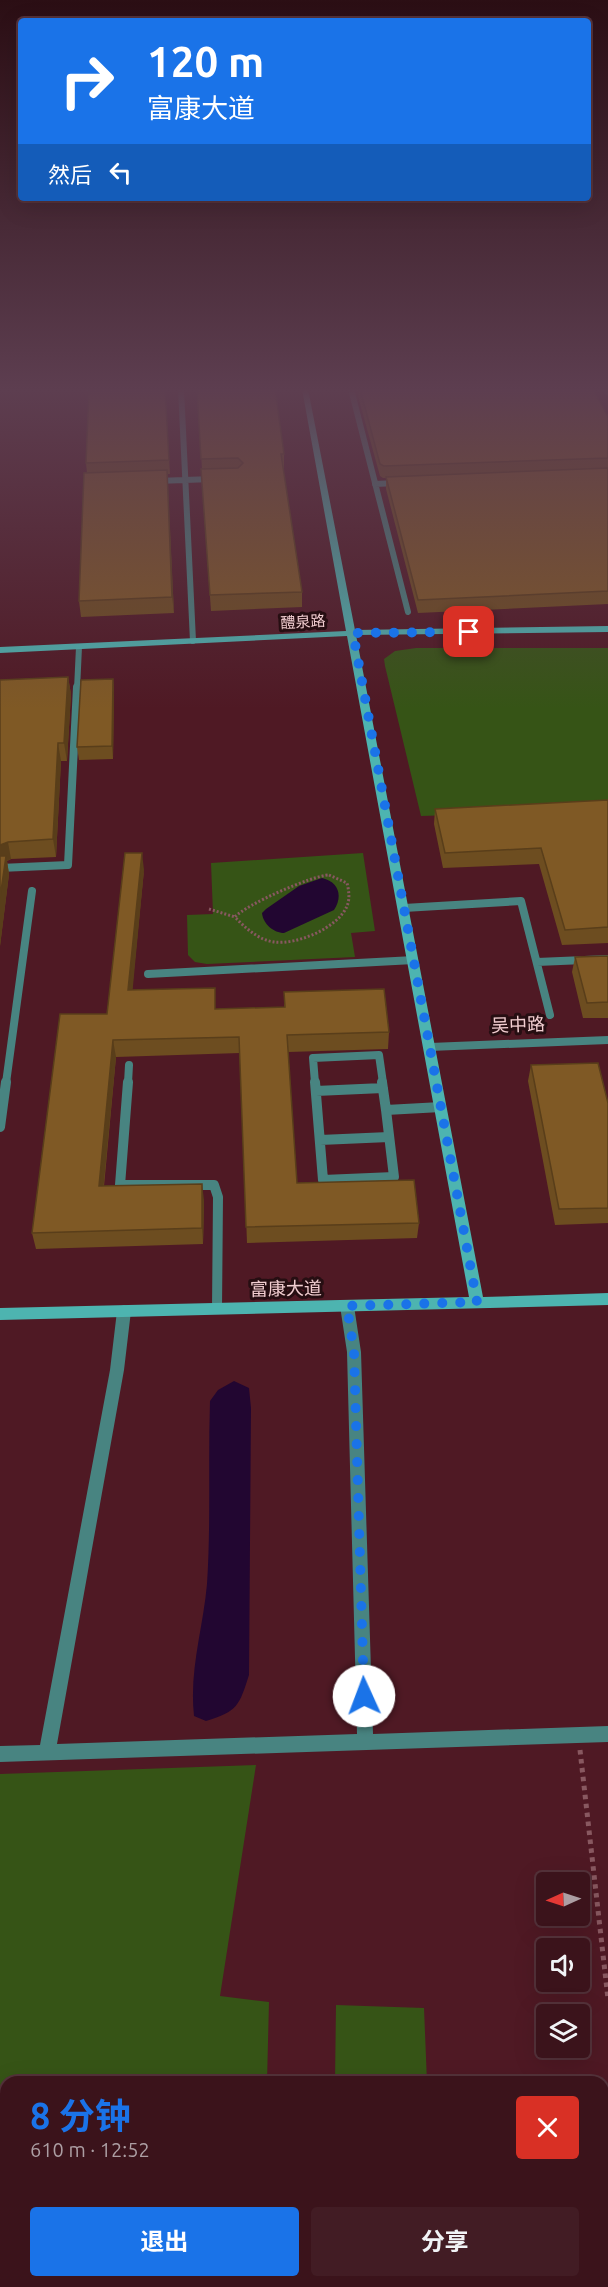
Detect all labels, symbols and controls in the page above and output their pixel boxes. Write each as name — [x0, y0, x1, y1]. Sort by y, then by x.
text: 120 m — [147, 38, 264, 85]
icon: right — [48, 42, 126, 120]
text: 富康大道 — [147, 93, 255, 123]
icon: left — [104, 156, 137, 189]
text: 然后 — [48, 162, 92, 187]
pin — [443, 606, 494, 657]
street label: 醴泉路 — [280, 612, 326, 631]
icon: arrive — [452, 615, 485, 648]
street label: 吴中路 — [491, 1013, 545, 1035]
street label: 富康大道 — [250, 1277, 322, 1299]
position arrow — [332, 1664, 396, 1728]
north arrow — [536, 1872, 590, 1926]
map controls — [536, 1872, 590, 2058]
button: sound — [536, 1938, 590, 1992]
button: layers — [536, 2004, 590, 2058]
text: 8 分钟 — [30, 2095, 131, 2136]
button: close — [516, 2096, 579, 2159]
text: 610 m · 12:52 — [30, 2138, 150, 2161]
button: 退出 — [30, 2207, 299, 2276]
button: 分享 — [311, 2207, 579, 2276]

